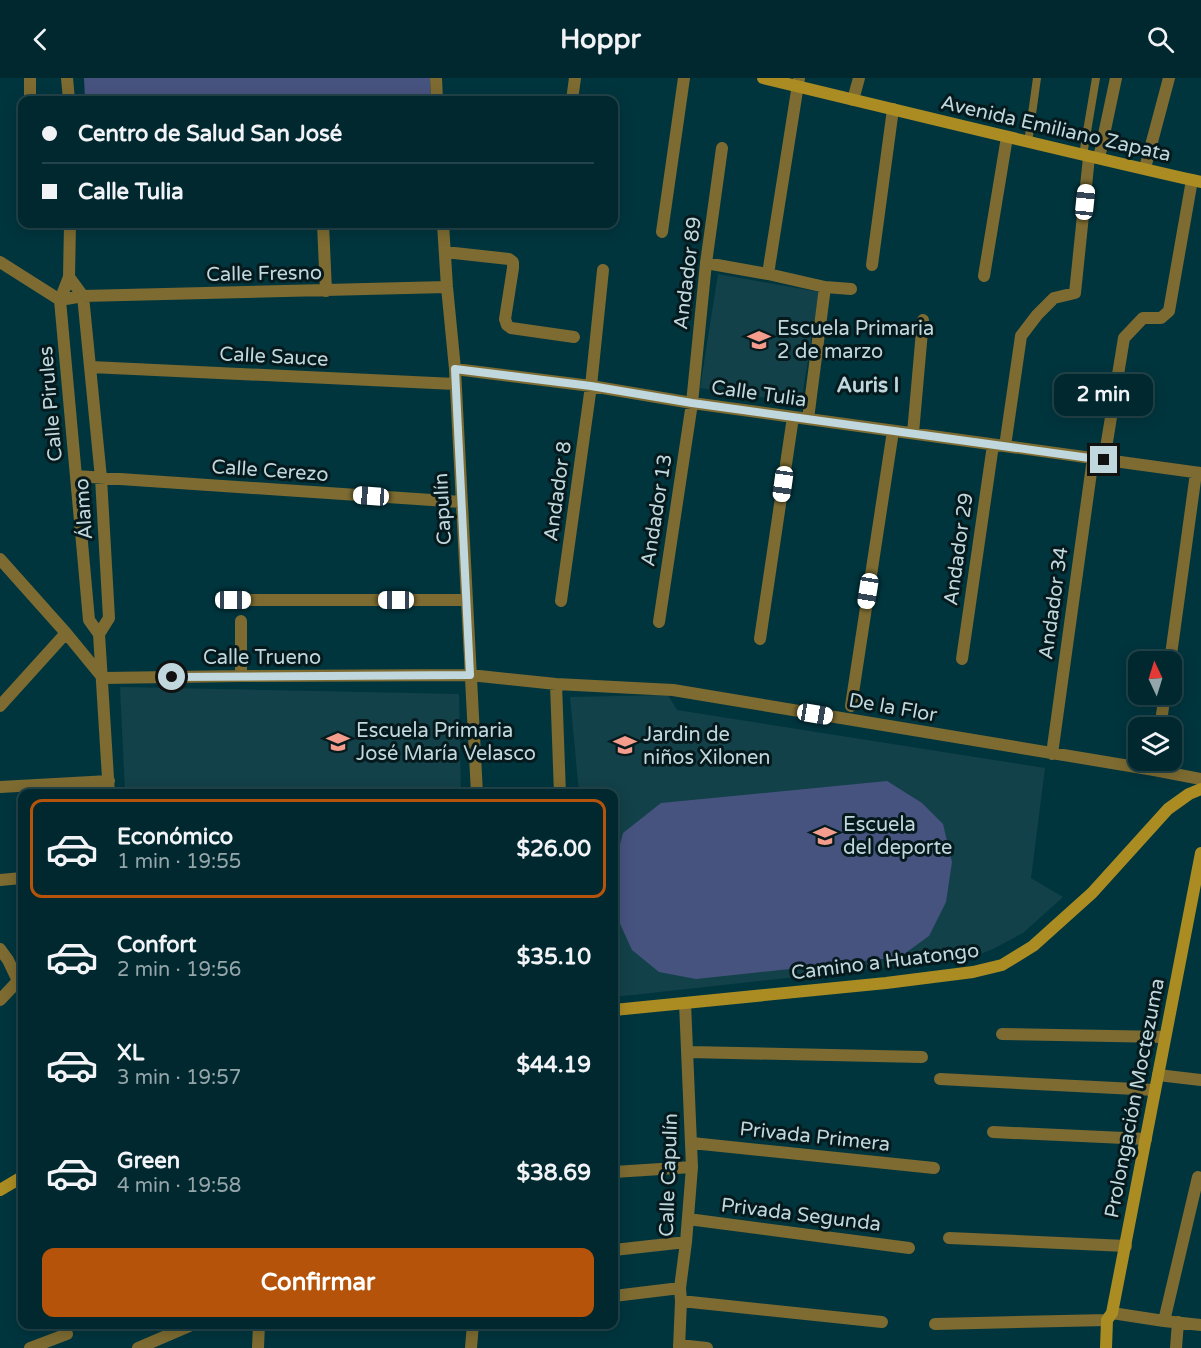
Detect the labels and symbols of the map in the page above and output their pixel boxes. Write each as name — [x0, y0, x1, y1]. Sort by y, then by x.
street label: Avenida Emiliano Zapata — [938, 91, 1173, 167]
car — [1074, 183, 1096, 221]
street label: Andador 89 — [669, 215, 707, 331]
street label: Calle Fresno — [206, 261, 322, 287]
place label: Escuela Primaria 2 de marzo — [777, 317, 934, 364]
school or university icon: Escuela Primaria 2 de marzo — [746, 327, 772, 353]
street label: Calle Sauce — [219, 342, 329, 372]
street label: Calle Pirules — [34, 345, 68, 463]
district label: Auris I — [837, 373, 899, 398]
callout: 2 min — [1054, 373, 1154, 415]
street label: Calle Tulia — [710, 375, 808, 413]
street label: Andador 8 — [539, 439, 577, 543]
route end — [1090, 446, 1117, 473]
street label: Andador 13 — [636, 452, 678, 568]
street label: Calle Cerezo — [211, 455, 329, 487]
car — [772, 465, 794, 503]
street label: Capulín — [429, 472, 457, 546]
street label: Álamo — [69, 477, 98, 541]
car — [352, 486, 390, 506]
street label: Andador 29 — [939, 491, 979, 607]
street label: Andador 34 — [1034, 545, 1074, 661]
car — [856, 572, 880, 610]
car — [215, 591, 251, 609]
car — [378, 591, 414, 609]
street label: Calle Trueno — [203, 646, 321, 670]
north arrow — [1128, 651, 1182, 705]
route start — [158, 663, 185, 690]
street label: De la Flor — [847, 688, 939, 728]
car — [796, 702, 834, 726]
place label: Escuela Primaria José María Velasco — [356, 719, 536, 766]
place label: Jardin de niños Xilonen — [643, 723, 771, 770]
school or university icon: Escuela Primaria José María Velasco — [325, 729, 351, 755]
school or university icon: Jardin de niños Xilonen — [612, 732, 638, 758]
place label: Escuela del deporte — [843, 813, 952, 860]
school or university icon: Escuela del deporte — [812, 823, 838, 849]
street label: Camino a Huatongo — [790, 939, 980, 985]
street label: Prolongación Moctezuma — [1100, 976, 1170, 1220]
street label: Calle Capulín — [655, 1113, 683, 1237]
street label: Privada Primera — [738, 1117, 891, 1157]
street label: Privada Segunda — [719, 1193, 882, 1237]

